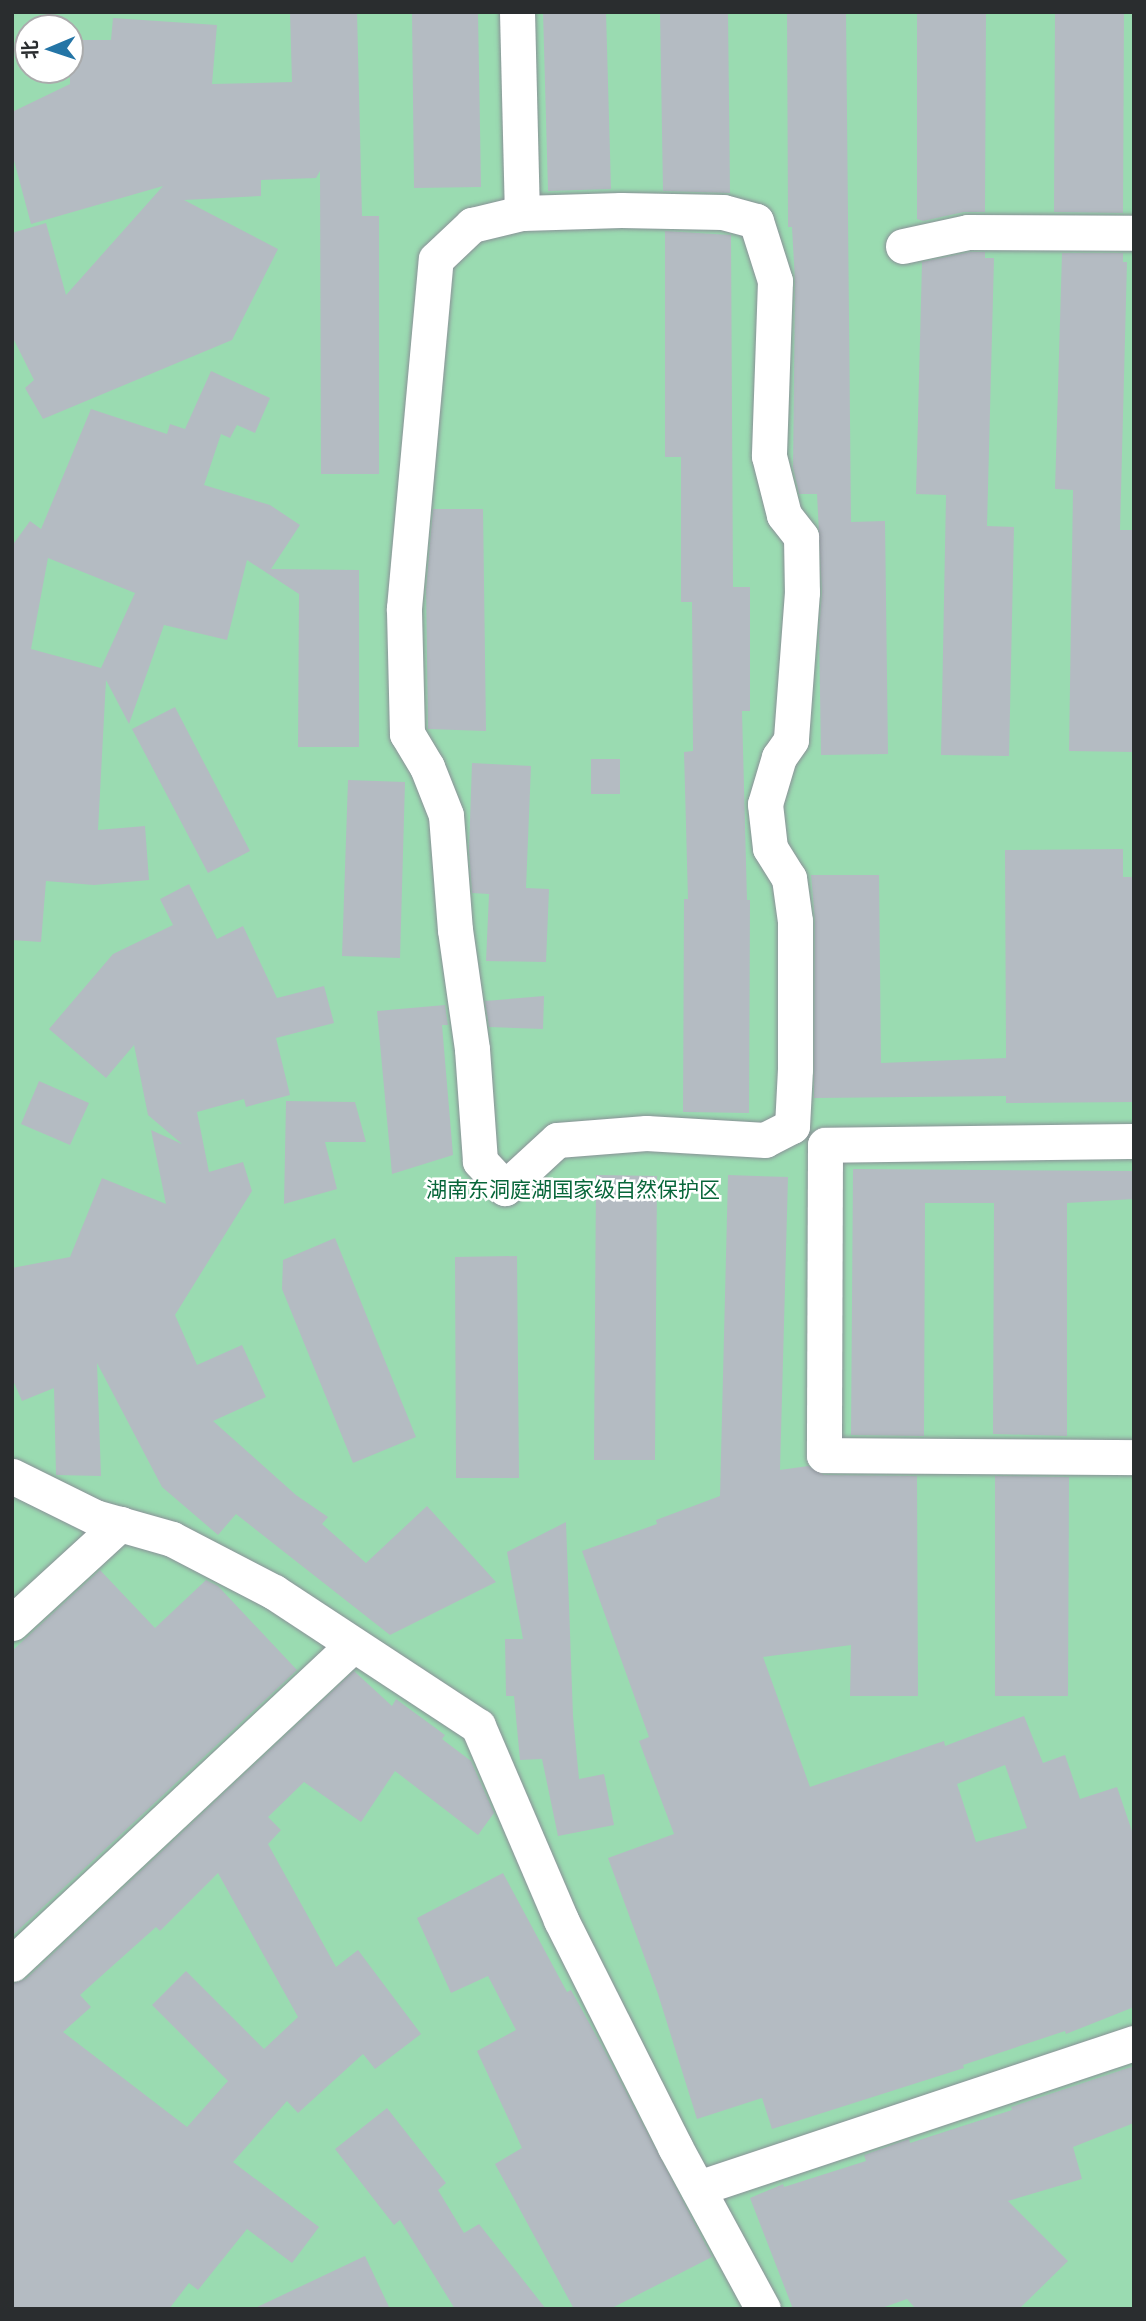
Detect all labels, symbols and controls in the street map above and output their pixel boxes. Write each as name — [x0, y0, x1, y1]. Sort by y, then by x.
north arrow — [14, 14, 84, 84]
text: 北 — [18, 40, 42, 60]
park label: 湖南东洞庭湖国家级自然保护区 — [426, 1176, 720, 1202]

